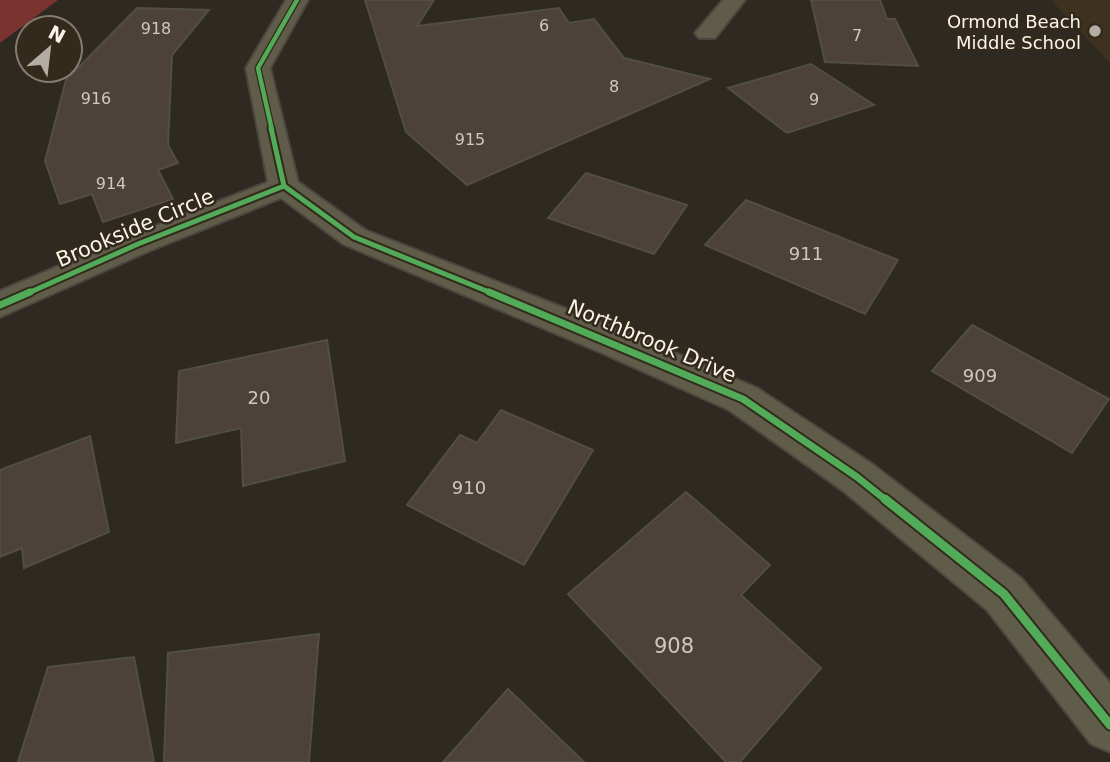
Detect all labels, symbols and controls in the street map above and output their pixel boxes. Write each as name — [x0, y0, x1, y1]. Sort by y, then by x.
place label: Ormond Beach Middle School — [947, 11, 1081, 53]
north arrow — [14, 14, 84, 84]
house number: 6 — [539, 16, 549, 35]
house number: 918 — [141, 19, 171, 38]
text: N — [45, 21, 69, 47]
marker: Ormond Beach Middle School — [1087, 23, 1103, 39]
house number: 7 — [852, 26, 862, 45]
house number: 8 — [609, 77, 619, 96]
house number: 916 — [81, 89, 111, 108]
house number: 9 — [809, 90, 819, 109]
house number: 915 — [455, 130, 485, 149]
house number: 914 — [96, 174, 126, 193]
street label: Brookside Circle — [52, 184, 218, 272]
house number: 911 — [789, 243, 823, 264]
street label: Northbrook Drive — [564, 295, 740, 387]
house number: 909 — [963, 365, 997, 386]
house number: 20 — [248, 387, 270, 408]
house number: 910 — [452, 477, 486, 498]
house number: 908 — [654, 634, 694, 658]

